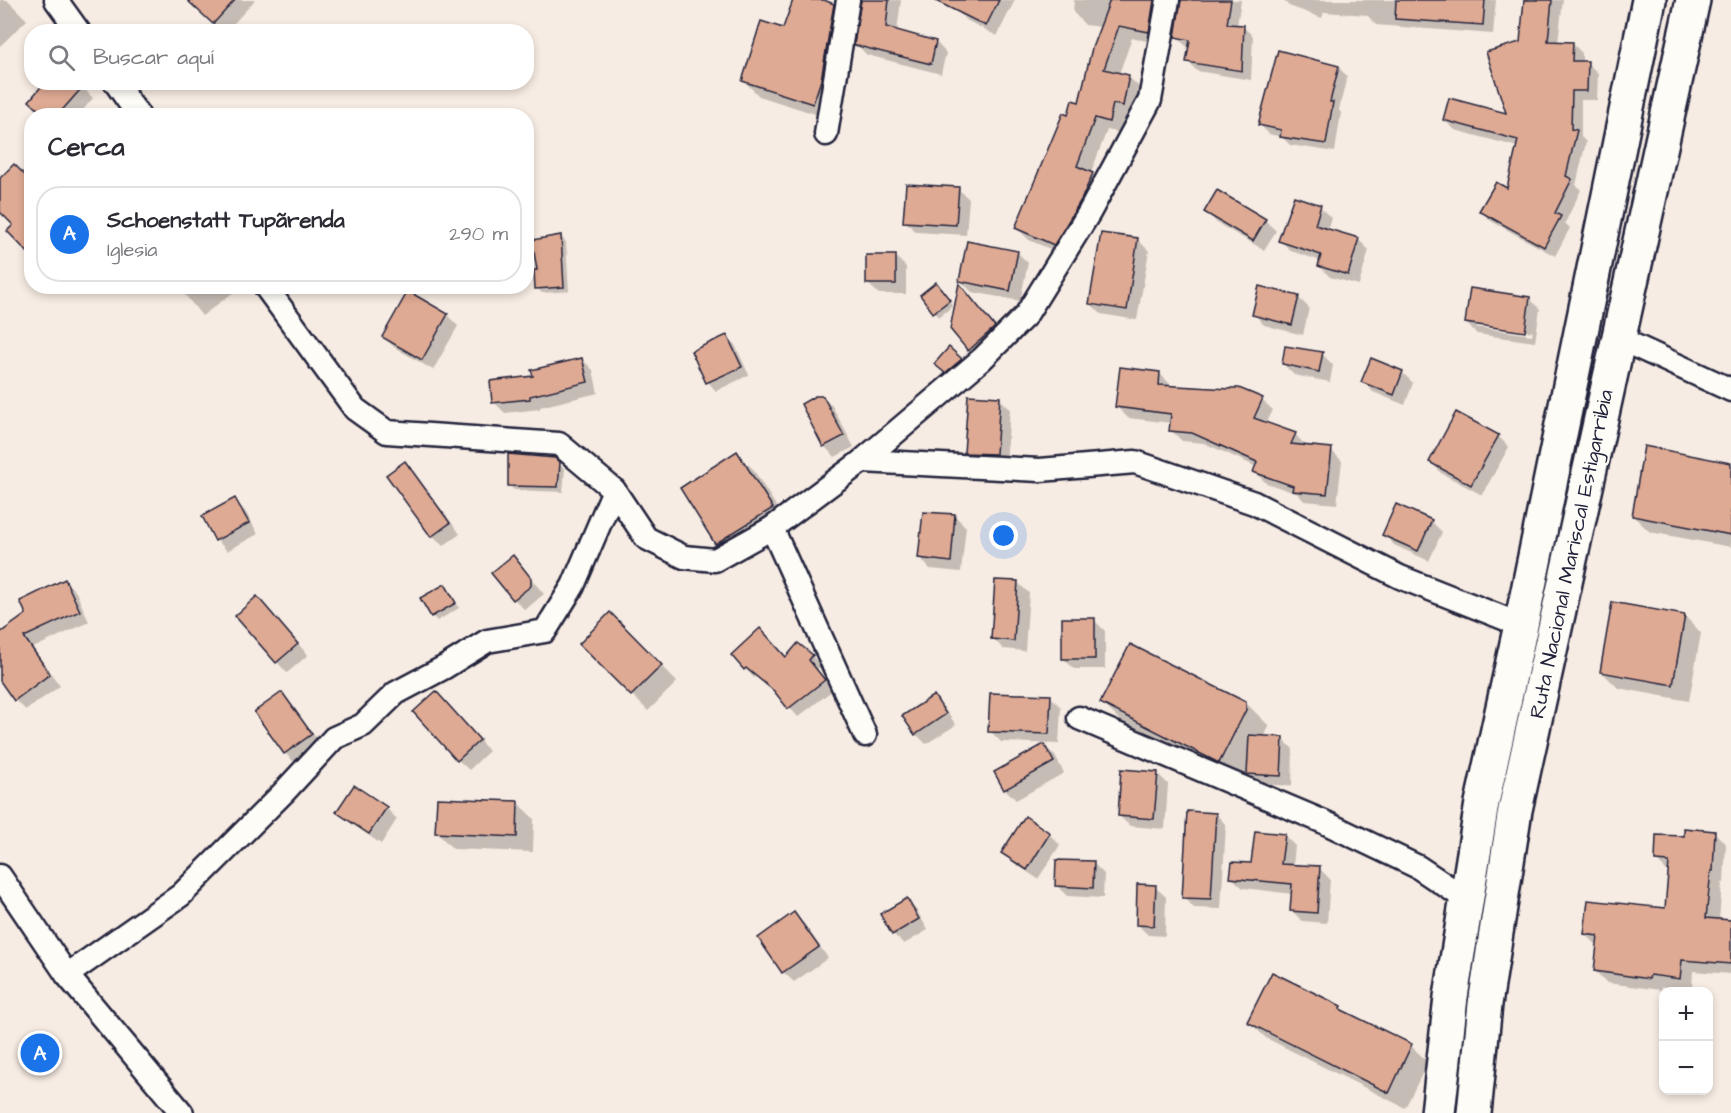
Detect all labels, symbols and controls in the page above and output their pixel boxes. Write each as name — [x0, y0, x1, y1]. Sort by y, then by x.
search box — [24, 24, 534, 90]
icon: search — [45, 41, 78, 74]
text: Buscar aquí — [93, 42, 214, 73]
text: Cerca — [48, 129, 125, 165]
text: Schoenstatt Tupãrenda — [107, 205, 345, 236]
text: A — [63, 220, 76, 248]
text: 290 m — [449, 220, 508, 248]
text: Iglesia — [107, 236, 158, 264]
street label: Ruta Nacional Mariscal Estigarribia — [1522, 387, 1623, 722]
your location — [989, 521, 1018, 550]
map controls — [1659, 987, 1713, 1095]
button: + — [1659, 987, 1713, 1041]
pin: A — [20, 1030, 60, 1076]
button: − — [1659, 1041, 1713, 1095]

